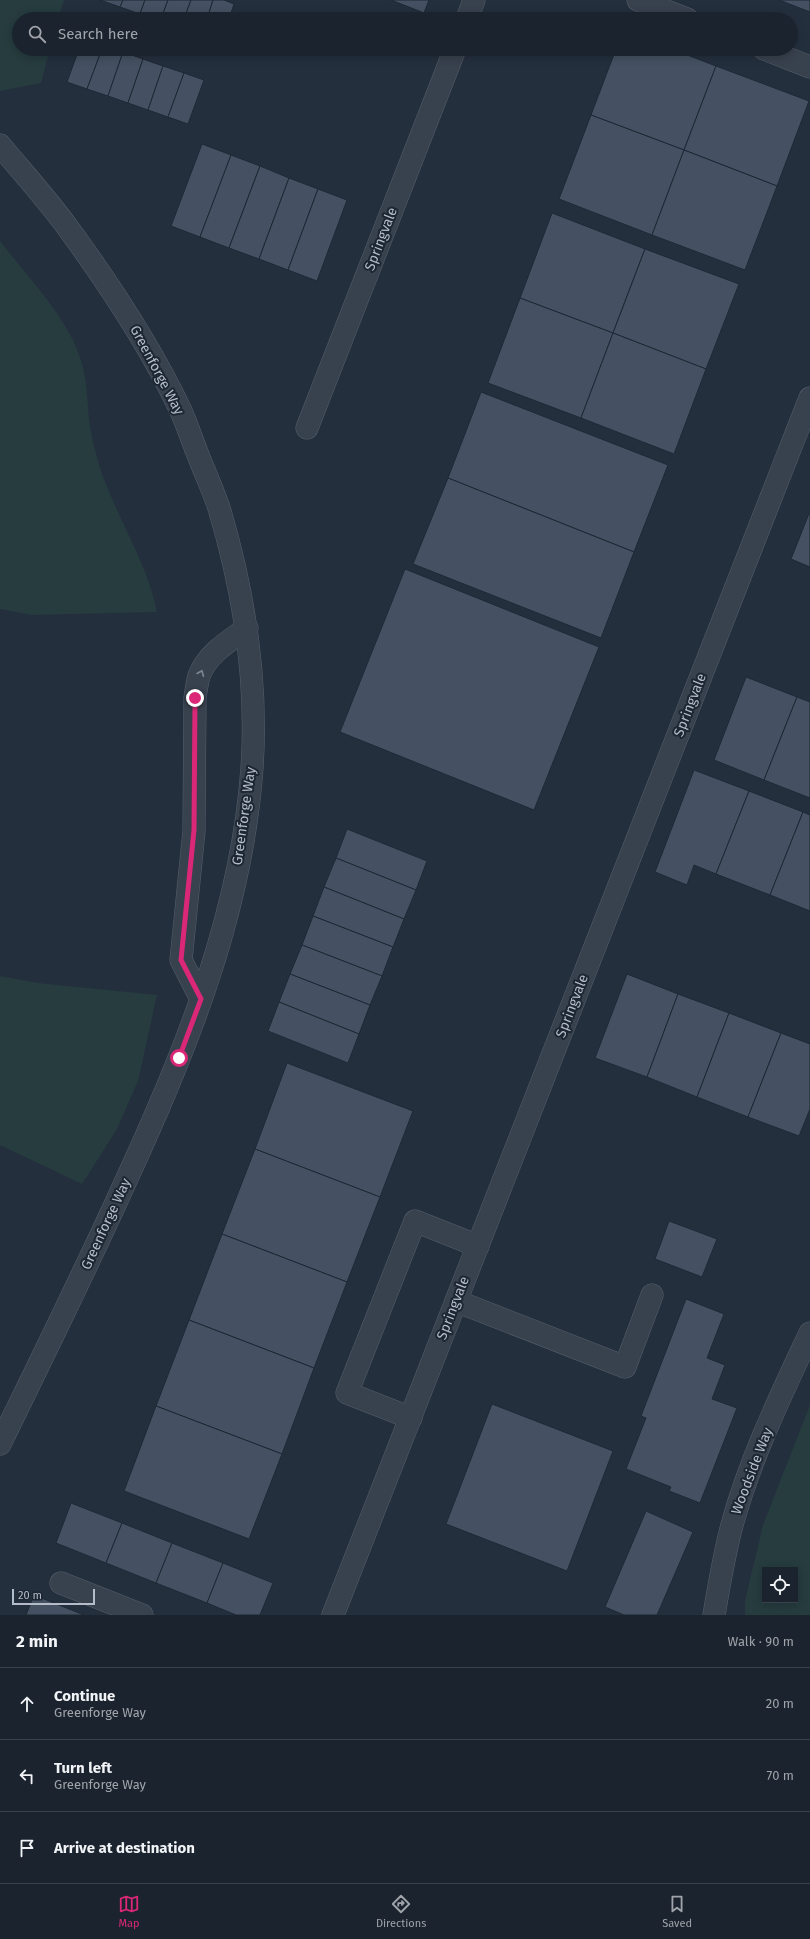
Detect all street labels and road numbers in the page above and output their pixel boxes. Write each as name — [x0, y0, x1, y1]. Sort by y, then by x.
street label: Springvale — [361, 205, 401, 273]
street label: Greenforge Way — [126, 322, 188, 418]
street label: Springvale — [670, 671, 710, 739]
street label: Greenforge Way — [229, 766, 259, 866]
street label: Springvale — [552, 972, 592, 1040]
street label: Greenforge Way — [77, 1175, 135, 1272]
street label: Springvale — [433, 1274, 473, 1342]
street label: Woodside Way — [728, 1425, 776, 1517]

